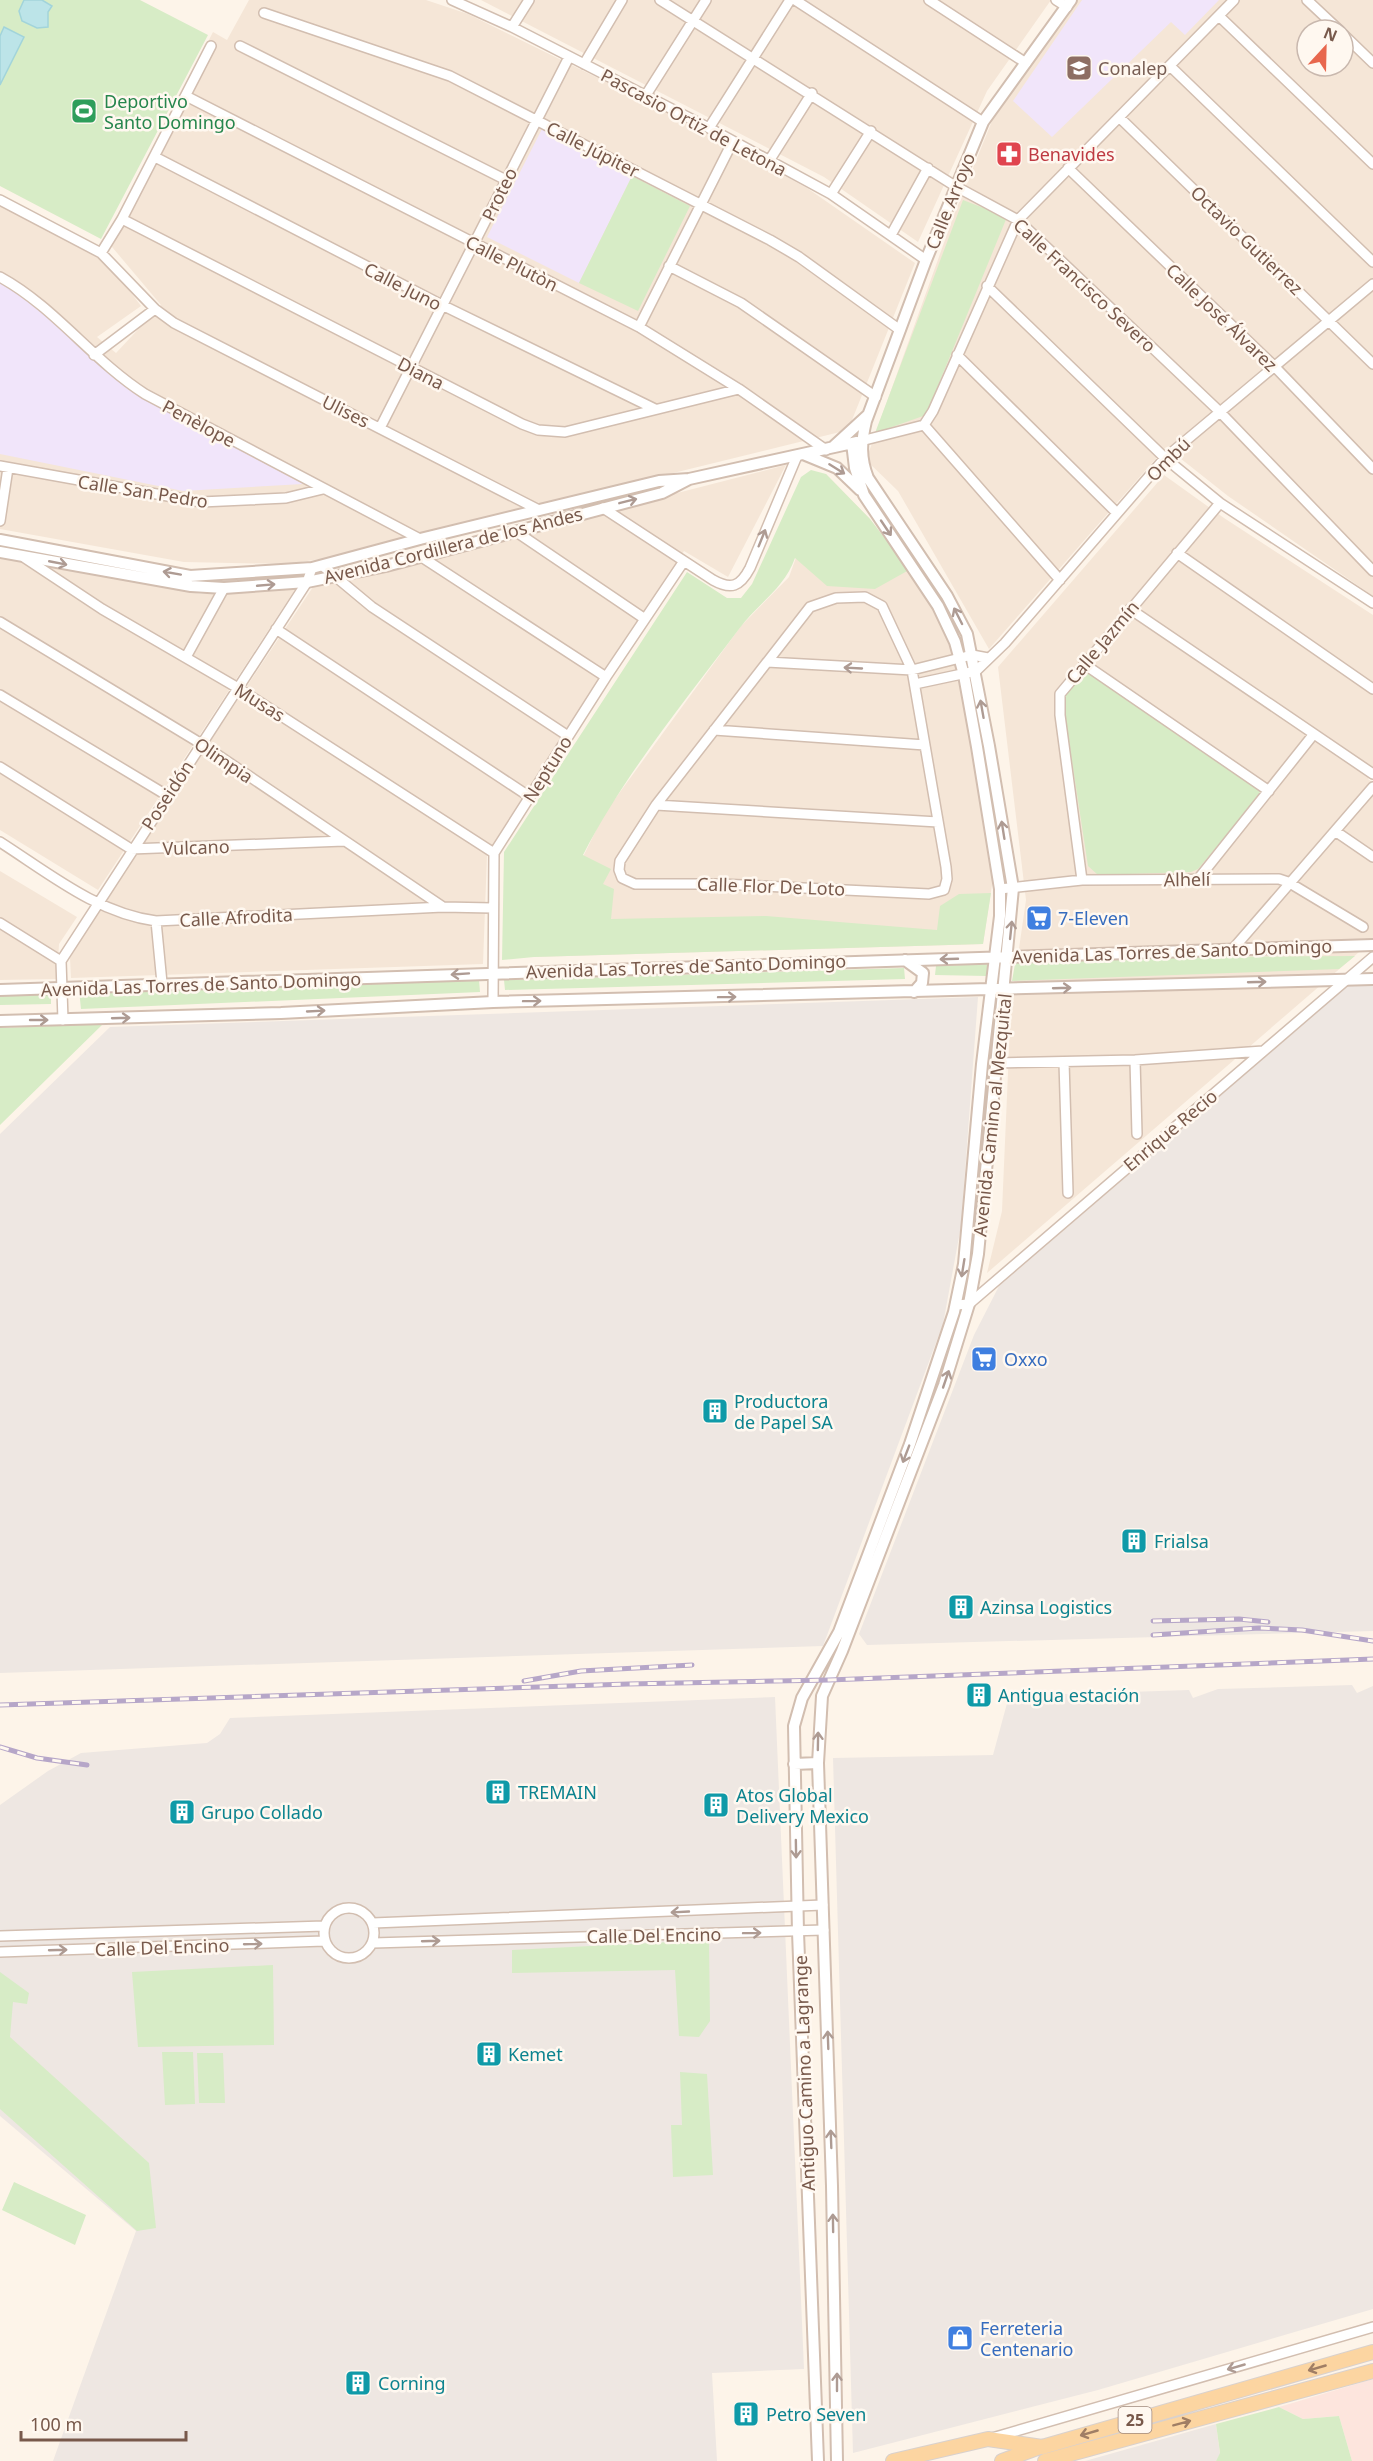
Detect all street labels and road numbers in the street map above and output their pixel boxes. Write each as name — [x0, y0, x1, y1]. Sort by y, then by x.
street label: Pascasio Ortiz de Letona — [597, 63, 791, 181]
street label: Calle Júpiter — [542, 115, 644, 183]
street label: Calle Arroyo — [920, 149, 980, 253]
street label: Proteo — [476, 163, 522, 225]
street label: Octavio Gutierrez — [1186, 180, 1308, 300]
street label: Calle Francisco Severo — [1009, 213, 1161, 357]
street label: Calle Plutòn — [462, 229, 562, 297]
street label: Calle Juno — [360, 256, 446, 316]
street label: Calle José Álvarez — [1161, 258, 1283, 376]
street label: Diana — [394, 351, 448, 395]
street label: Ulises — [318, 389, 374, 433]
street label: Penèlope — [158, 394, 240, 452]
street label: Ombú — [1141, 432, 1195, 486]
street label: Calle San Pedro — [76, 469, 210, 513]
street label: Avenida Cordillera de los Andes — [321, 501, 585, 589]
street label: Calle Jazmín — [1060, 595, 1144, 689]
street label: Musas — [230, 677, 290, 727]
street label: Neptuno — [517, 731, 577, 807]
street label: Olimpia — [190, 732, 258, 788]
street label: Poseidón — [136, 756, 198, 834]
street label: Vulcano — [162, 834, 230, 860]
street label: Alhelí — [1163, 867, 1211, 891]
street label: Calle Flor De Loto — [696, 871, 846, 901]
street label: Calle Afrodita — [179, 902, 293, 932]
street label: Avenida Las Torres de Santo Domingo — [1011, 933, 1333, 969]
street label: Avenida Las Torres de Santo Domingo — [525, 948, 847, 984]
street label: Avenida Las Torres de Santo Domingo — [40, 966, 362, 1002]
street label: Avenida Camino al Mezquital — [967, 992, 1017, 1238]
street label: Enrique Recio — [1118, 1084, 1222, 1176]
street label: Calle Del Encino — [586, 1922, 722, 1948]
street label: Calle Del Encino — [94, 1933, 230, 1961]
street label: Antiguo Camino a Lagrange — [788, 1955, 820, 2191]
road number: 25 — [1118, 2407, 1152, 2433]

